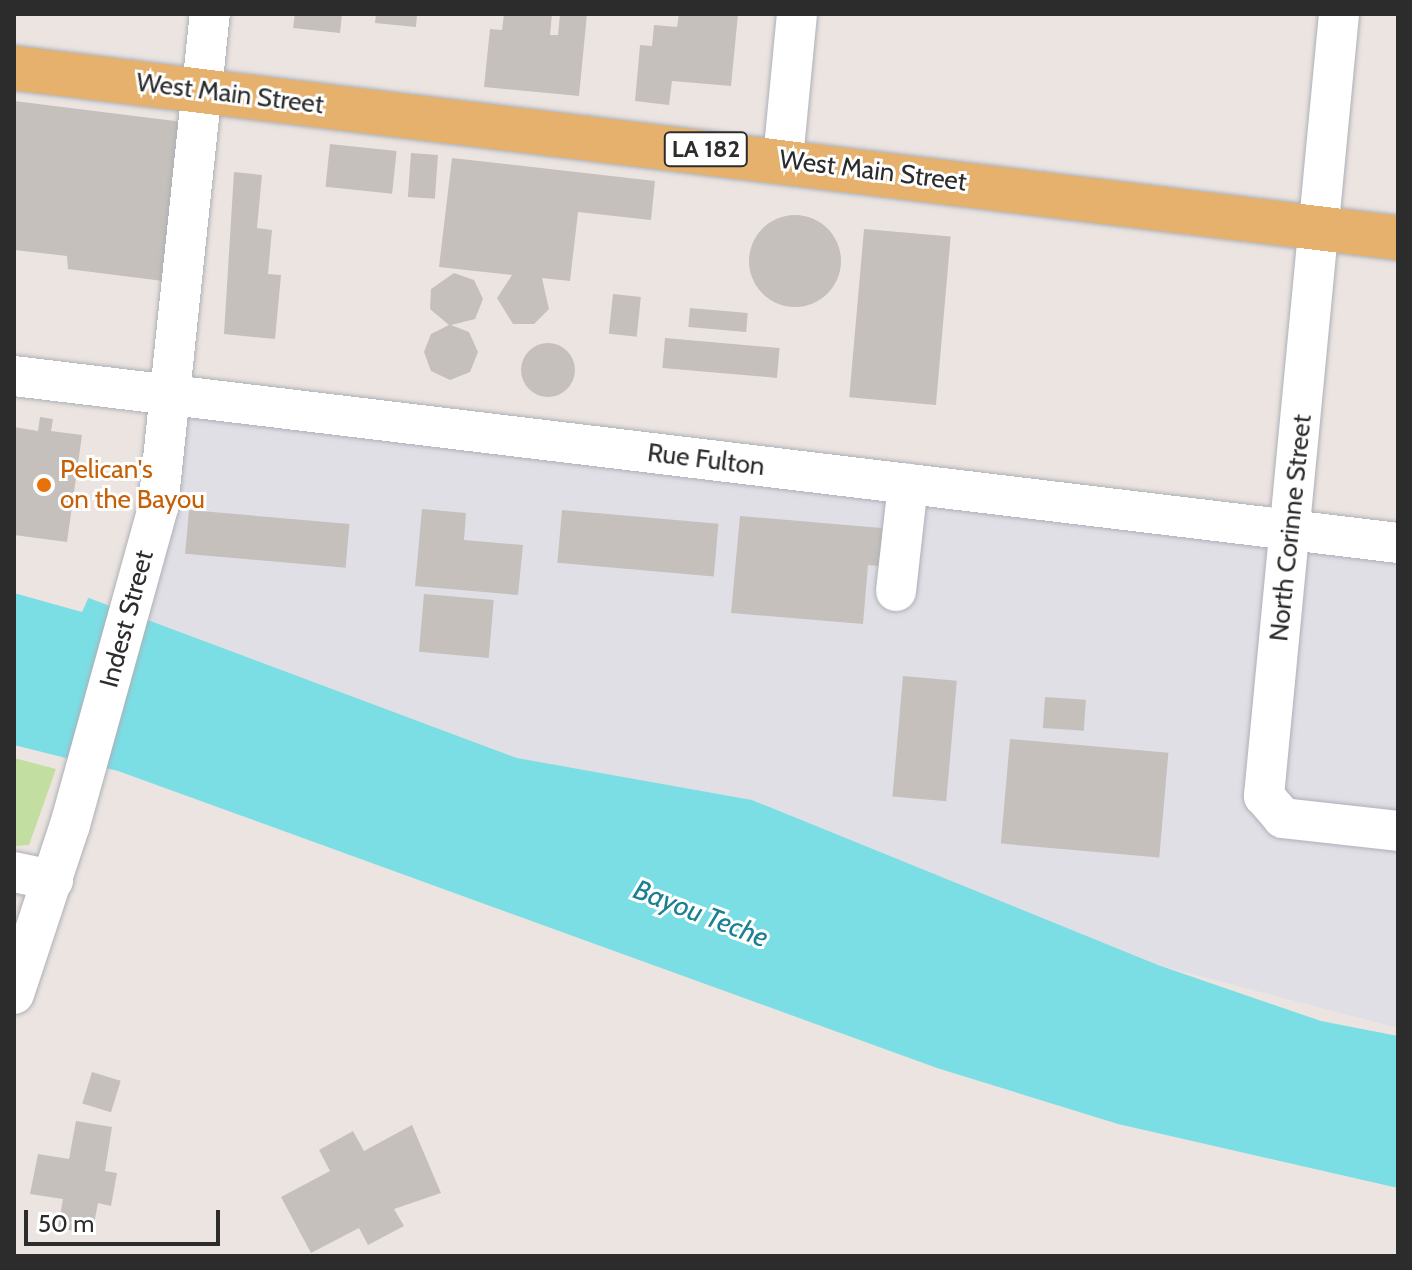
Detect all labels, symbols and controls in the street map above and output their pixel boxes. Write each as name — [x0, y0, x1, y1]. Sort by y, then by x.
street label: West Main Street — [135, 67, 325, 121]
road number: LA 182 — [662, 129, 750, 169]
street label: West Main Street — [778, 144, 968, 198]
street label: North Corinne Street — [1264, 413, 1318, 643]
street label: Rue Fulton — [646, 437, 766, 483]
place label: Pelican's on the Bayou — [60, 454, 205, 516]
marker: Pelican's on the Bayou — [35, 476, 53, 494]
street label: Indest Street — [94, 547, 160, 691]
water label: Bayou Teche — [629, 872, 773, 954]
scale bar — [28, 1194, 224, 1244]
text: 50 m — [38, 1209, 94, 1238]

